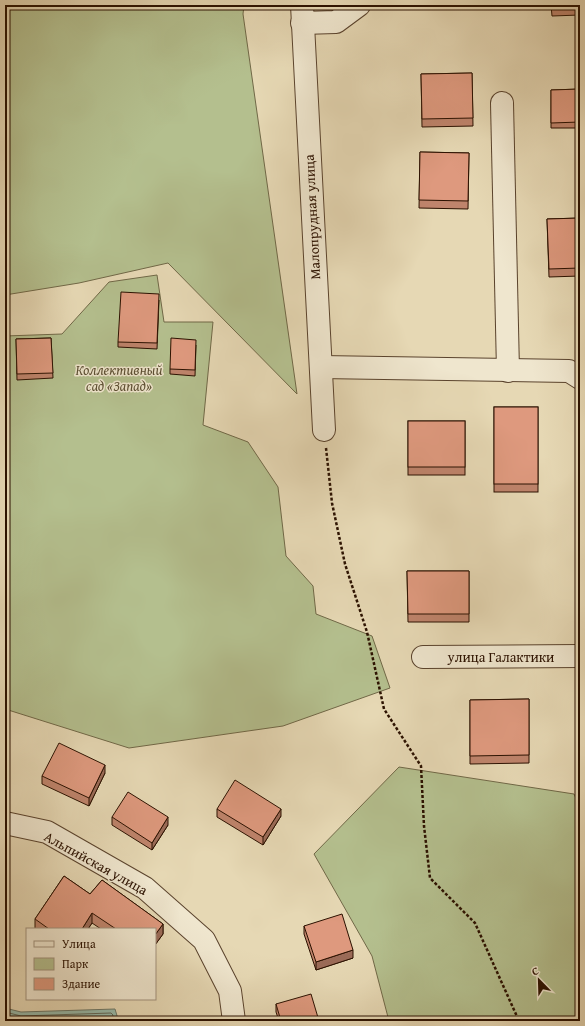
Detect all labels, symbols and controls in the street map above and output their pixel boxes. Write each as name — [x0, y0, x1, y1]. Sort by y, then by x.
street label: Малопрудная улица — [299, 154, 325, 280]
park label: Коллективный сад «Запад» — [75, 360, 163, 396]
street label: улица Галактики — [447, 647, 554, 667]
street label: Альпийская улица — [41, 826, 152, 900]
legend — [26, 928, 156, 1000]
text: Улица — [62, 935, 96, 952]
text: Парк — [62, 955, 89, 972]
north arrow — [519, 960, 559, 1000]
text: С — [529, 962, 541, 979]
text: Здание — [62, 975, 101, 992]

